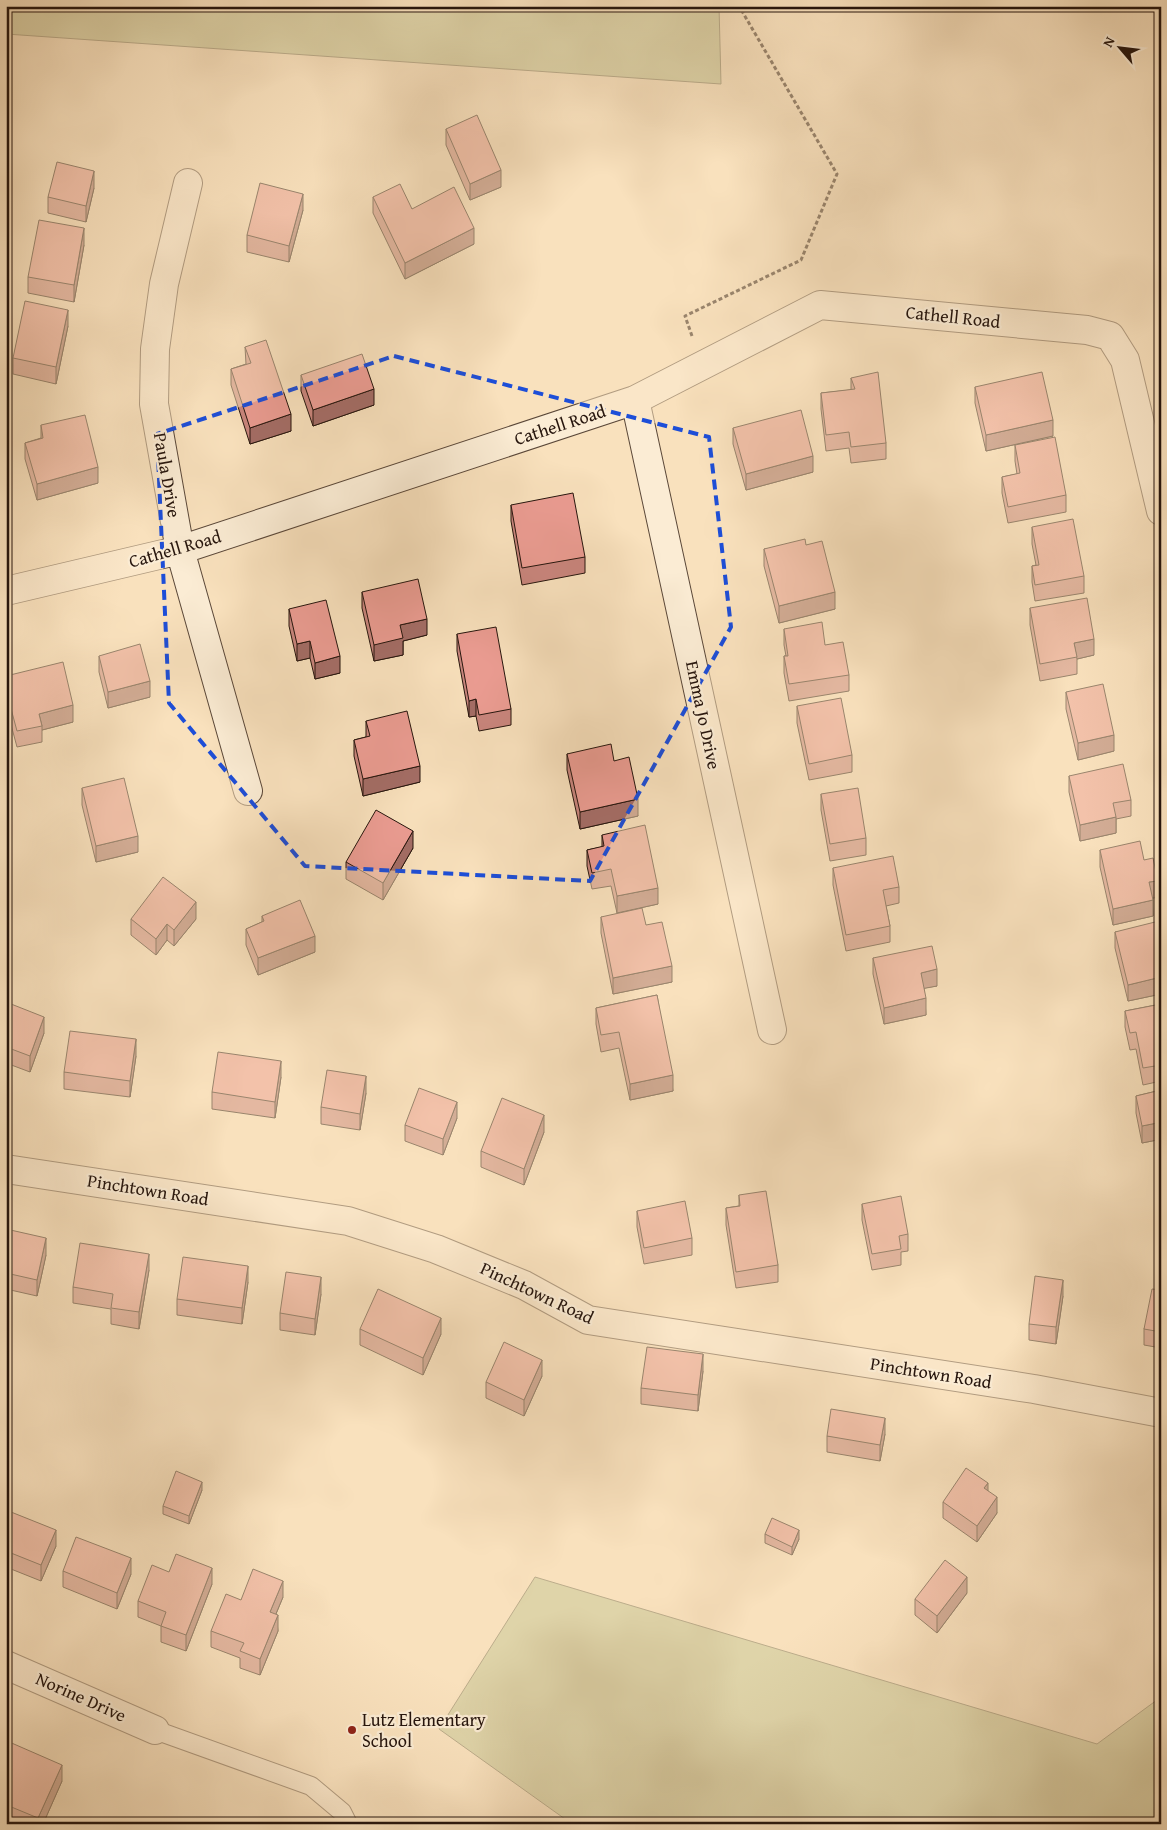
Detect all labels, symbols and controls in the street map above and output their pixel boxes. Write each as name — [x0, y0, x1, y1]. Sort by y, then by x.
north arrow — [1094, 22, 1144, 72]
text: N — [1097, 33, 1120, 51]
street label: Cathell Road — [904, 298, 1002, 335]
street label: Cathell Road — [511, 397, 610, 452]
street label: Paula Drive — [147, 430, 188, 520]
street label: Cathell Road — [126, 522, 225, 575]
street label: Emma Jo Drive — [679, 658, 728, 772]
street label: Pinchtown Road — [86, 1167, 211, 1212]
street label: Pinchtown Road — [476, 1254, 599, 1331]
street label: Pinchtown Road — [869, 1350, 994, 1395]
street label: Norine Drive — [32, 1665, 131, 1728]
place label: Lutz Elementary School — [362, 1706, 486, 1754]
marker: Lutz Elementary School — [346, 1724, 358, 1736]

